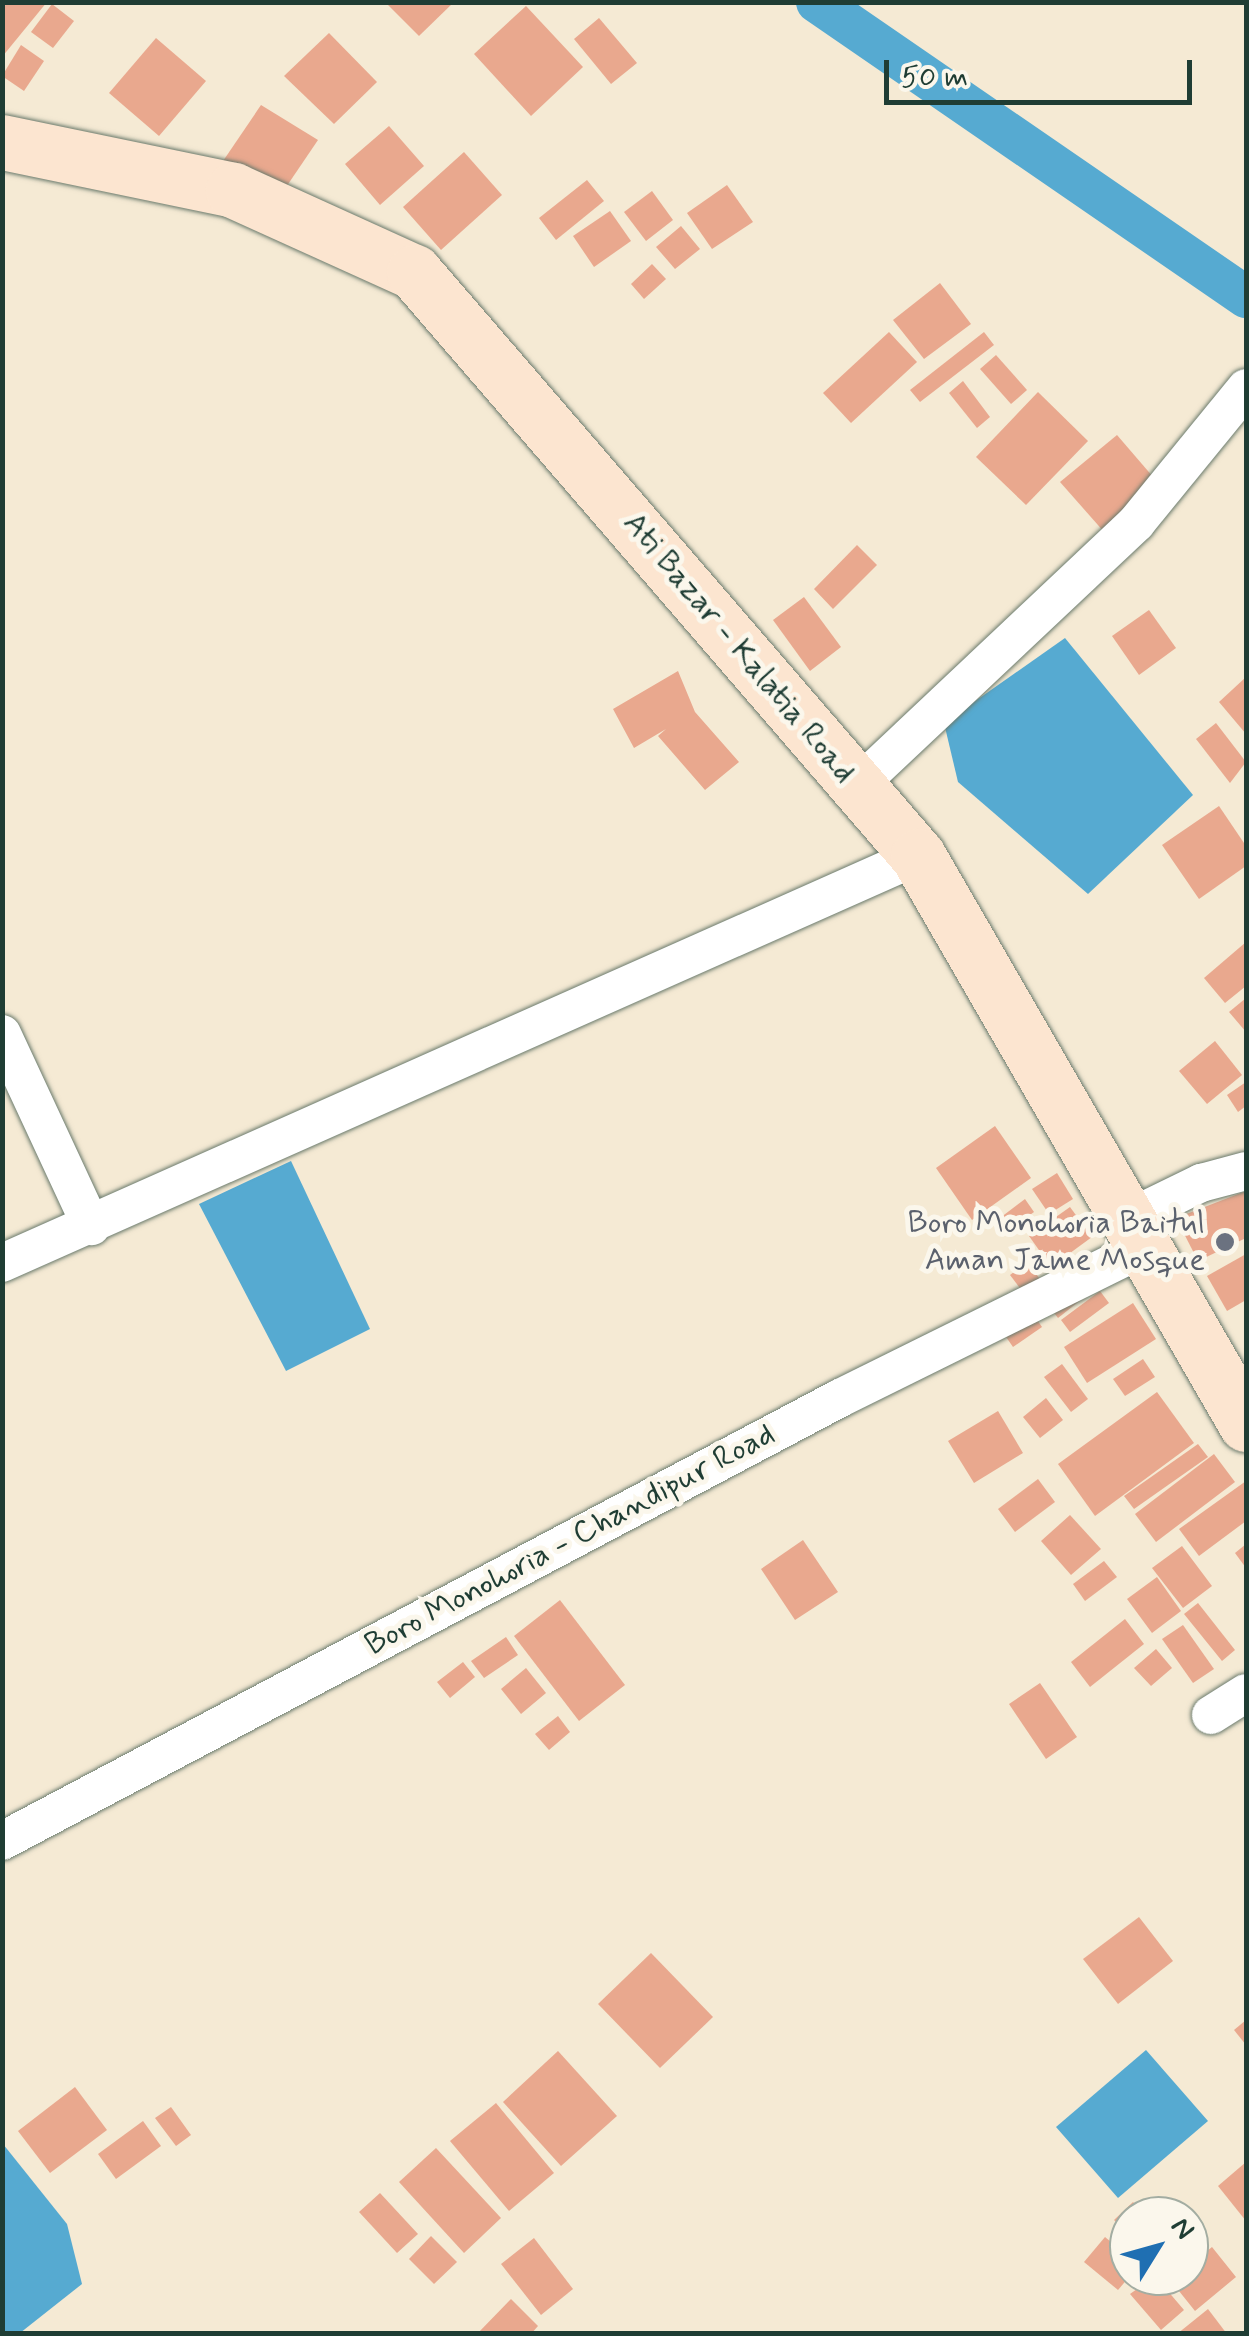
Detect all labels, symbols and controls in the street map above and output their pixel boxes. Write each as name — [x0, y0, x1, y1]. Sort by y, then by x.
scale bar — [889, 40, 1196, 102]
text: 50 m — [901, 58, 968, 97]
street label: Ati Bazar - Kalatia Road — [615, 506, 863, 790]
place label: Boro Monohoria Baitul Aman Jame Mosque — [910, 1205, 1205, 1280]
marker: Boro Monohoria Baitul Aman Jame Mosque — [1214, 1231, 1236, 1253]
street label: Boro Monohoria - Chandipur Road — [359, 1415, 781, 1665]
north arrow — [1109, 2196, 1209, 2296]
text: N — [1161, 2210, 1202, 2247]

